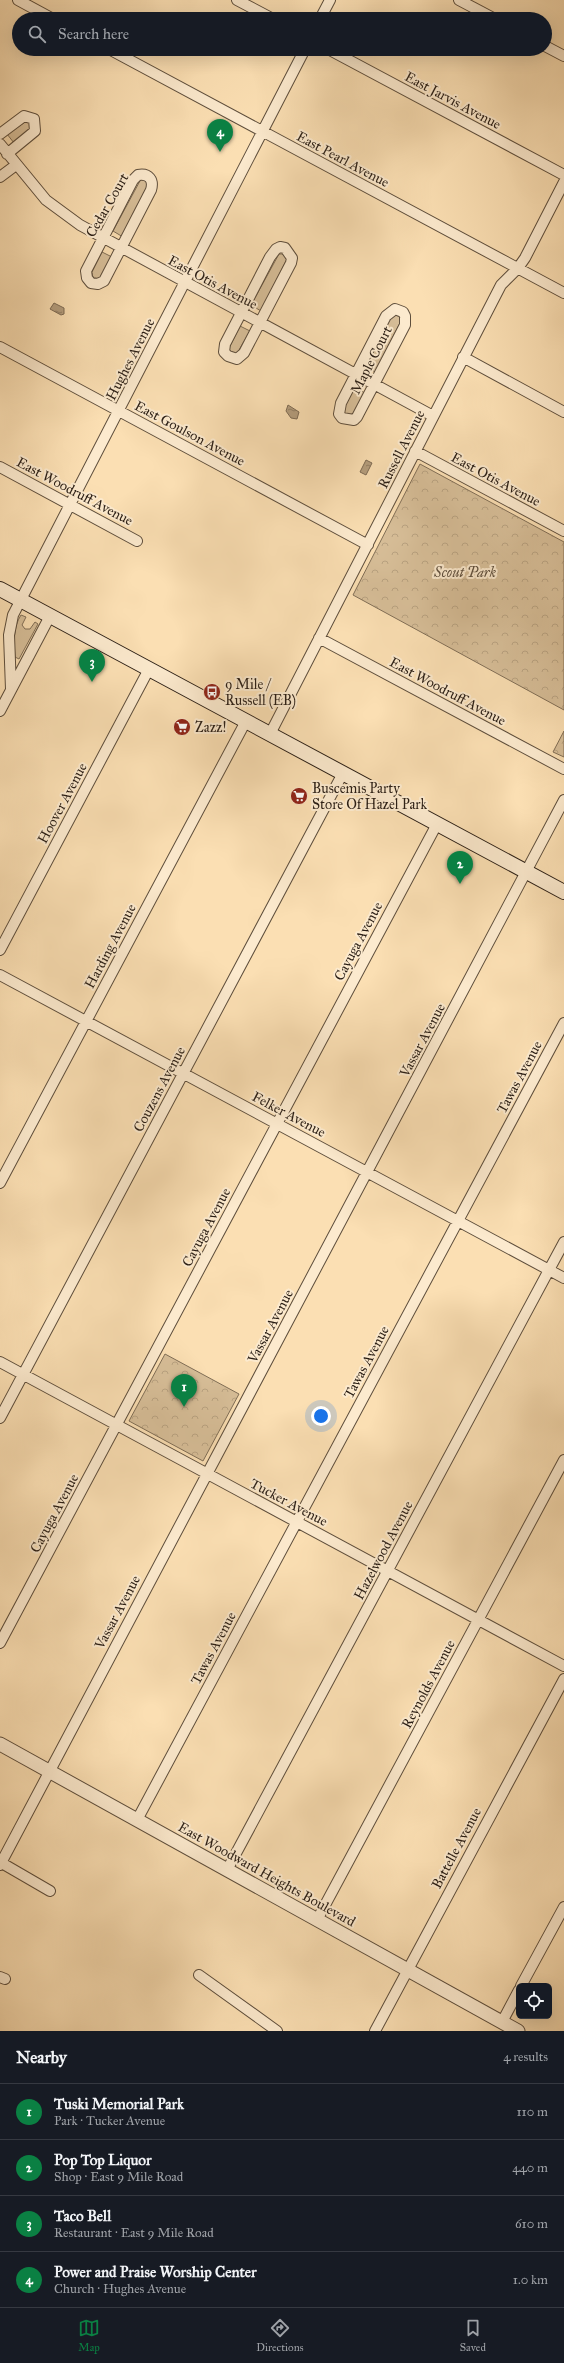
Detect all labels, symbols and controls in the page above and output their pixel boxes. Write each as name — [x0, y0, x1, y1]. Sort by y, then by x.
search box — [12, 12, 552, 56]
icon: search — [26, 23, 48, 45]
text: Search here — [58, 25, 129, 43]
street label: East Jarvis Avenue — [401, 68, 504, 134]
pin: 4 — [207, 119, 233, 152]
street label: East Pearl Avenue — [294, 128, 392, 191]
street label: Cedar Court — [82, 170, 133, 240]
street label: East Otis Avenue — [165, 252, 260, 313]
street label: Hughes Avenue — [103, 315, 158, 403]
street label: Maple Court — [347, 323, 396, 397]
street label: East Goulson Avenue — [132, 397, 248, 470]
street label: Russell Avenue — [374, 407, 429, 491]
street label: East Otis Avenue — [448, 449, 543, 510]
street label: East Woodruff Avenue — [14, 454, 136, 529]
park label: Scout Park — [433, 564, 497, 581]
pin: 3 — [79, 649, 105, 682]
street label: East Woodruff Avenue — [387, 654, 509, 729]
place label: 9 Mile / Russell (EB) — [225, 676, 296, 710]
bus stop icon: 9 Mile / Russell (EB) — [202, 682, 222, 702]
supermarket icon: Zazz! — [172, 717, 192, 737]
place label: Zazz! — [195, 719, 227, 736]
street label: Hoover Avenue — [34, 760, 91, 846]
place label: Buscemis Party Store Of Hazel Park — [312, 780, 427, 813]
supermarket icon: Buscemis Party Store Of Hazel Park — [289, 786, 309, 806]
pin: 2 — [447, 851, 473, 884]
street label: Cayuga Avenue — [331, 899, 386, 984]
street label: Harding Avenue — [81, 901, 140, 991]
street label: Vassar Avenue — [395, 1000, 449, 1081]
street label: Tawas Avenue — [493, 1038, 546, 1116]
street label: Couzens Avenue — [130, 1044, 189, 1135]
street label: Felker Avenue — [249, 1088, 329, 1141]
street label: Cayuga Avenue — [179, 1185, 234, 1270]
street label: Vassar Avenue — [243, 1286, 297, 1367]
street label: Tawas Avenue — [340, 1323, 393, 1401]
pin: 1 — [171, 1374, 197, 1407]
your location — [311, 1406, 331, 1426]
street label: Cayuga Avenue — [27, 1471, 82, 1556]
street label: Tucker Avenue — [247, 1475, 331, 1530]
street label: Hazelwood Avenue — [350, 1498, 417, 1603]
street label: Vassar Avenue — [90, 1572, 144, 1653]
street label: Tawas Avenue — [187, 1609, 240, 1687]
street label: Reynolds Avenue — [398, 1637, 459, 1731]
street label: Battelle Avenue — [428, 1805, 485, 1892]
street label: East Woodward Heights Boulevard — [175, 1818, 359, 1930]
map controls — [516, 1983, 552, 2019]
button: locate — [516, 1983, 552, 2019]
text: Nearby — [16, 2047, 67, 2068]
text: 4 results — [503, 2049, 548, 2065]
text: Tuski Memorial Park — [54, 2095, 184, 2113]
text: 1 — [26, 2104, 32, 2120]
text: 110 m — [516, 2104, 548, 2120]
text: Park · Tucker Avenue — [54, 2113, 165, 2129]
text: Pop Top Liquor — [54, 2151, 152, 2169]
text: 2 — [26, 2160, 32, 2176]
text: 440 m — [512, 2160, 548, 2176]
text: Shop · East 9 Mile Road — [54, 2169, 183, 2185]
text: Taco Bell — [54, 2207, 111, 2225]
text: 3 — [26, 2216, 32, 2232]
text: 610 m — [515, 2216, 548, 2232]
text: Restaurant · East 9 Mile Road — [54, 2225, 214, 2241]
text: Power and Praise Worship Center — [54, 2263, 257, 2281]
text: 4 — [25, 2272, 33, 2288]
text: 1.0 km — [513, 2272, 548, 2288]
text: Church · Hughes Avenue — [54, 2281, 186, 2297]
tab: Map — [78, 2317, 100, 2354]
tab: Directions — [256, 2317, 304, 2354]
tab: Saved — [460, 2317, 486, 2354]

